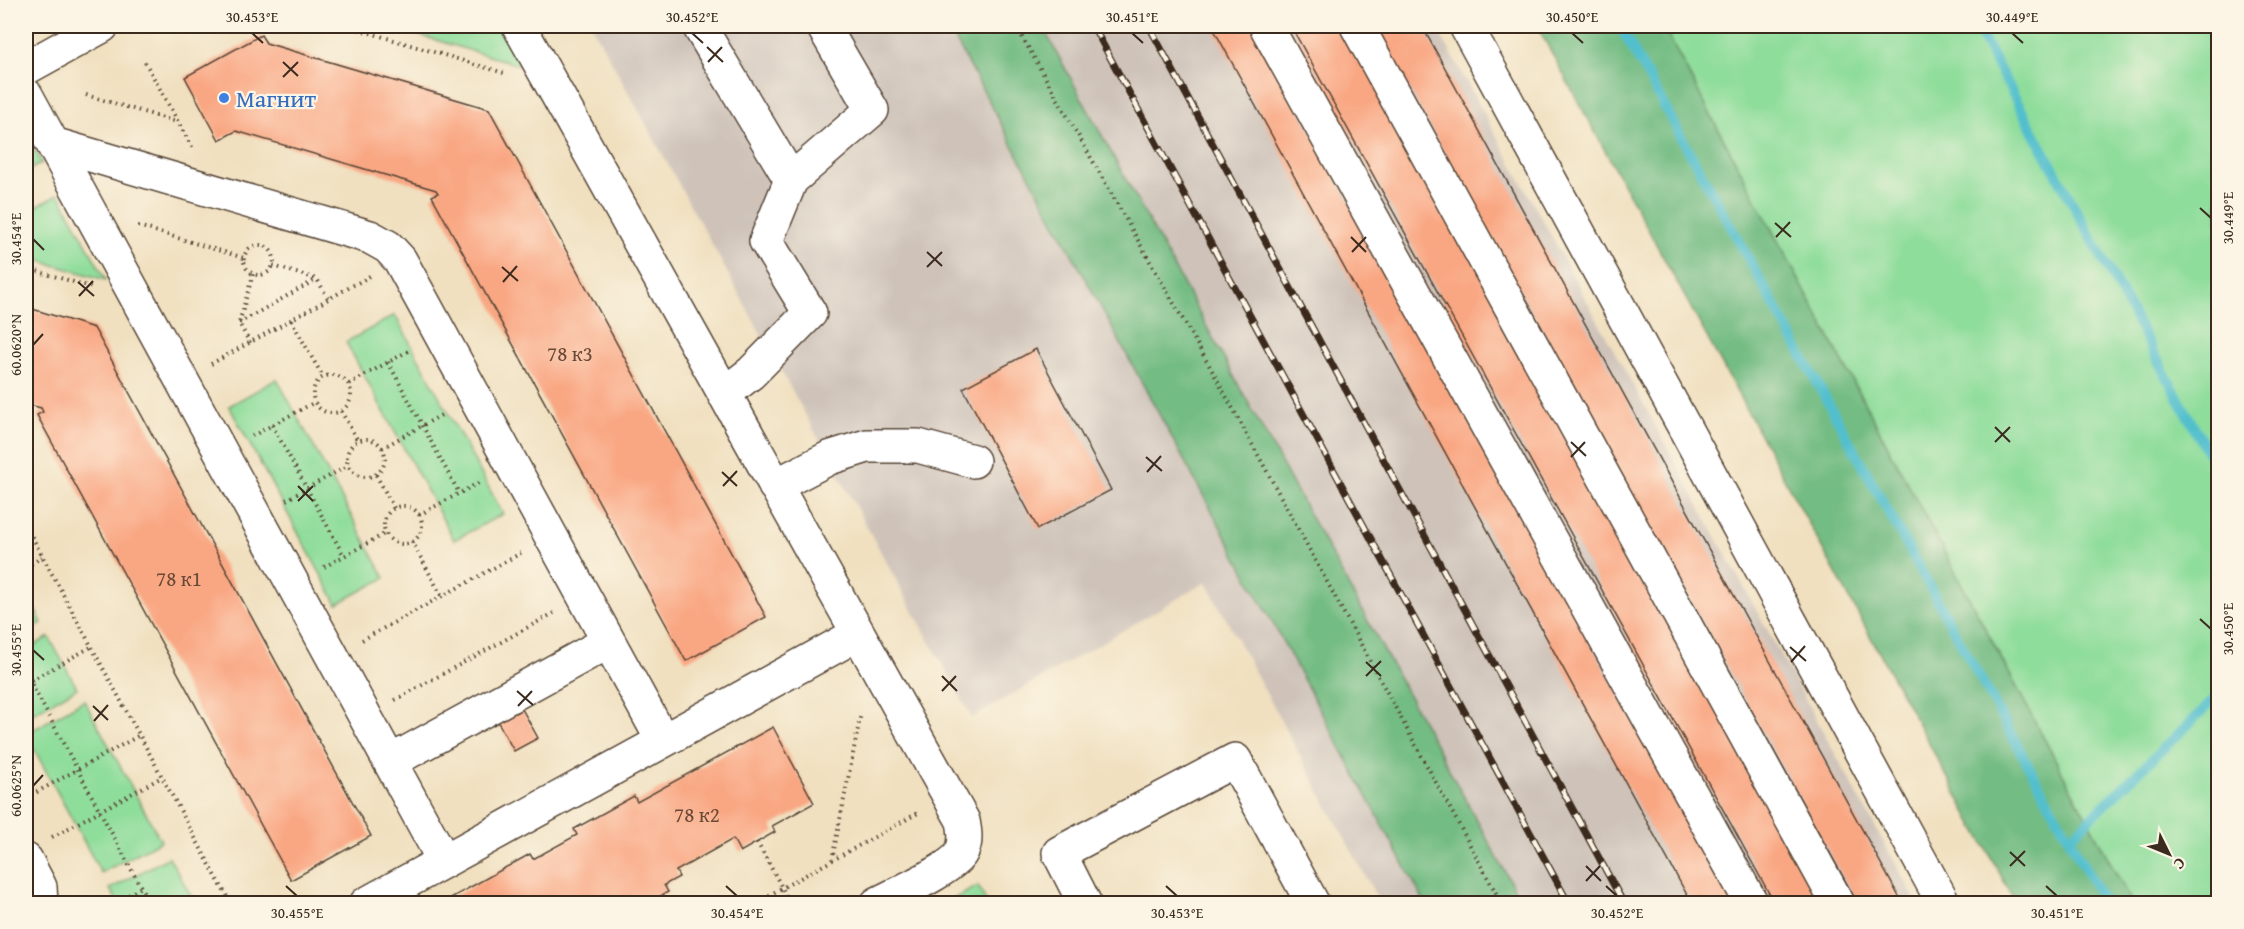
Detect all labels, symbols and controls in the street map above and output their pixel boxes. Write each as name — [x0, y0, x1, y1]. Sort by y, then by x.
text: 30.453°E — [226, 6, 279, 27]
text: 30.452°E — [666, 6, 719, 27]
text: 30.451°E — [1106, 6, 1159, 27]
text: 30.450°E — [1546, 6, 1599, 27]
text: 30.449°E — [1986, 6, 2039, 27]
place label: Магнит — [236, 81, 317, 116]
marker: Магнит — [217, 91, 231, 105]
text: 30.449°E — [2217, 191, 2238, 244]
text: 30.454°E — [5, 212, 26, 265]
text: 60.0620°N — [5, 314, 26, 376]
house number: 78 к3 — [547, 338, 593, 369]
house number: 78 к1 — [156, 563, 202, 594]
text: 30.450°E — [2217, 602, 2238, 655]
text: 30.455°E — [5, 623, 26, 676]
text: 60.0625°N — [5, 755, 26, 817]
house number: 78 к2 — [674, 799, 720, 830]
north arrow — [2139, 824, 2199, 884]
text: С — [2168, 853, 2192, 876]
text: 30.455°E — [271, 902, 324, 923]
text: 30.454°E — [711, 902, 764, 923]
text: 30.453°E — [1151, 902, 1204, 923]
text: 30.452°E — [1591, 902, 1644, 923]
text: 30.451°E — [2031, 902, 2084, 923]

